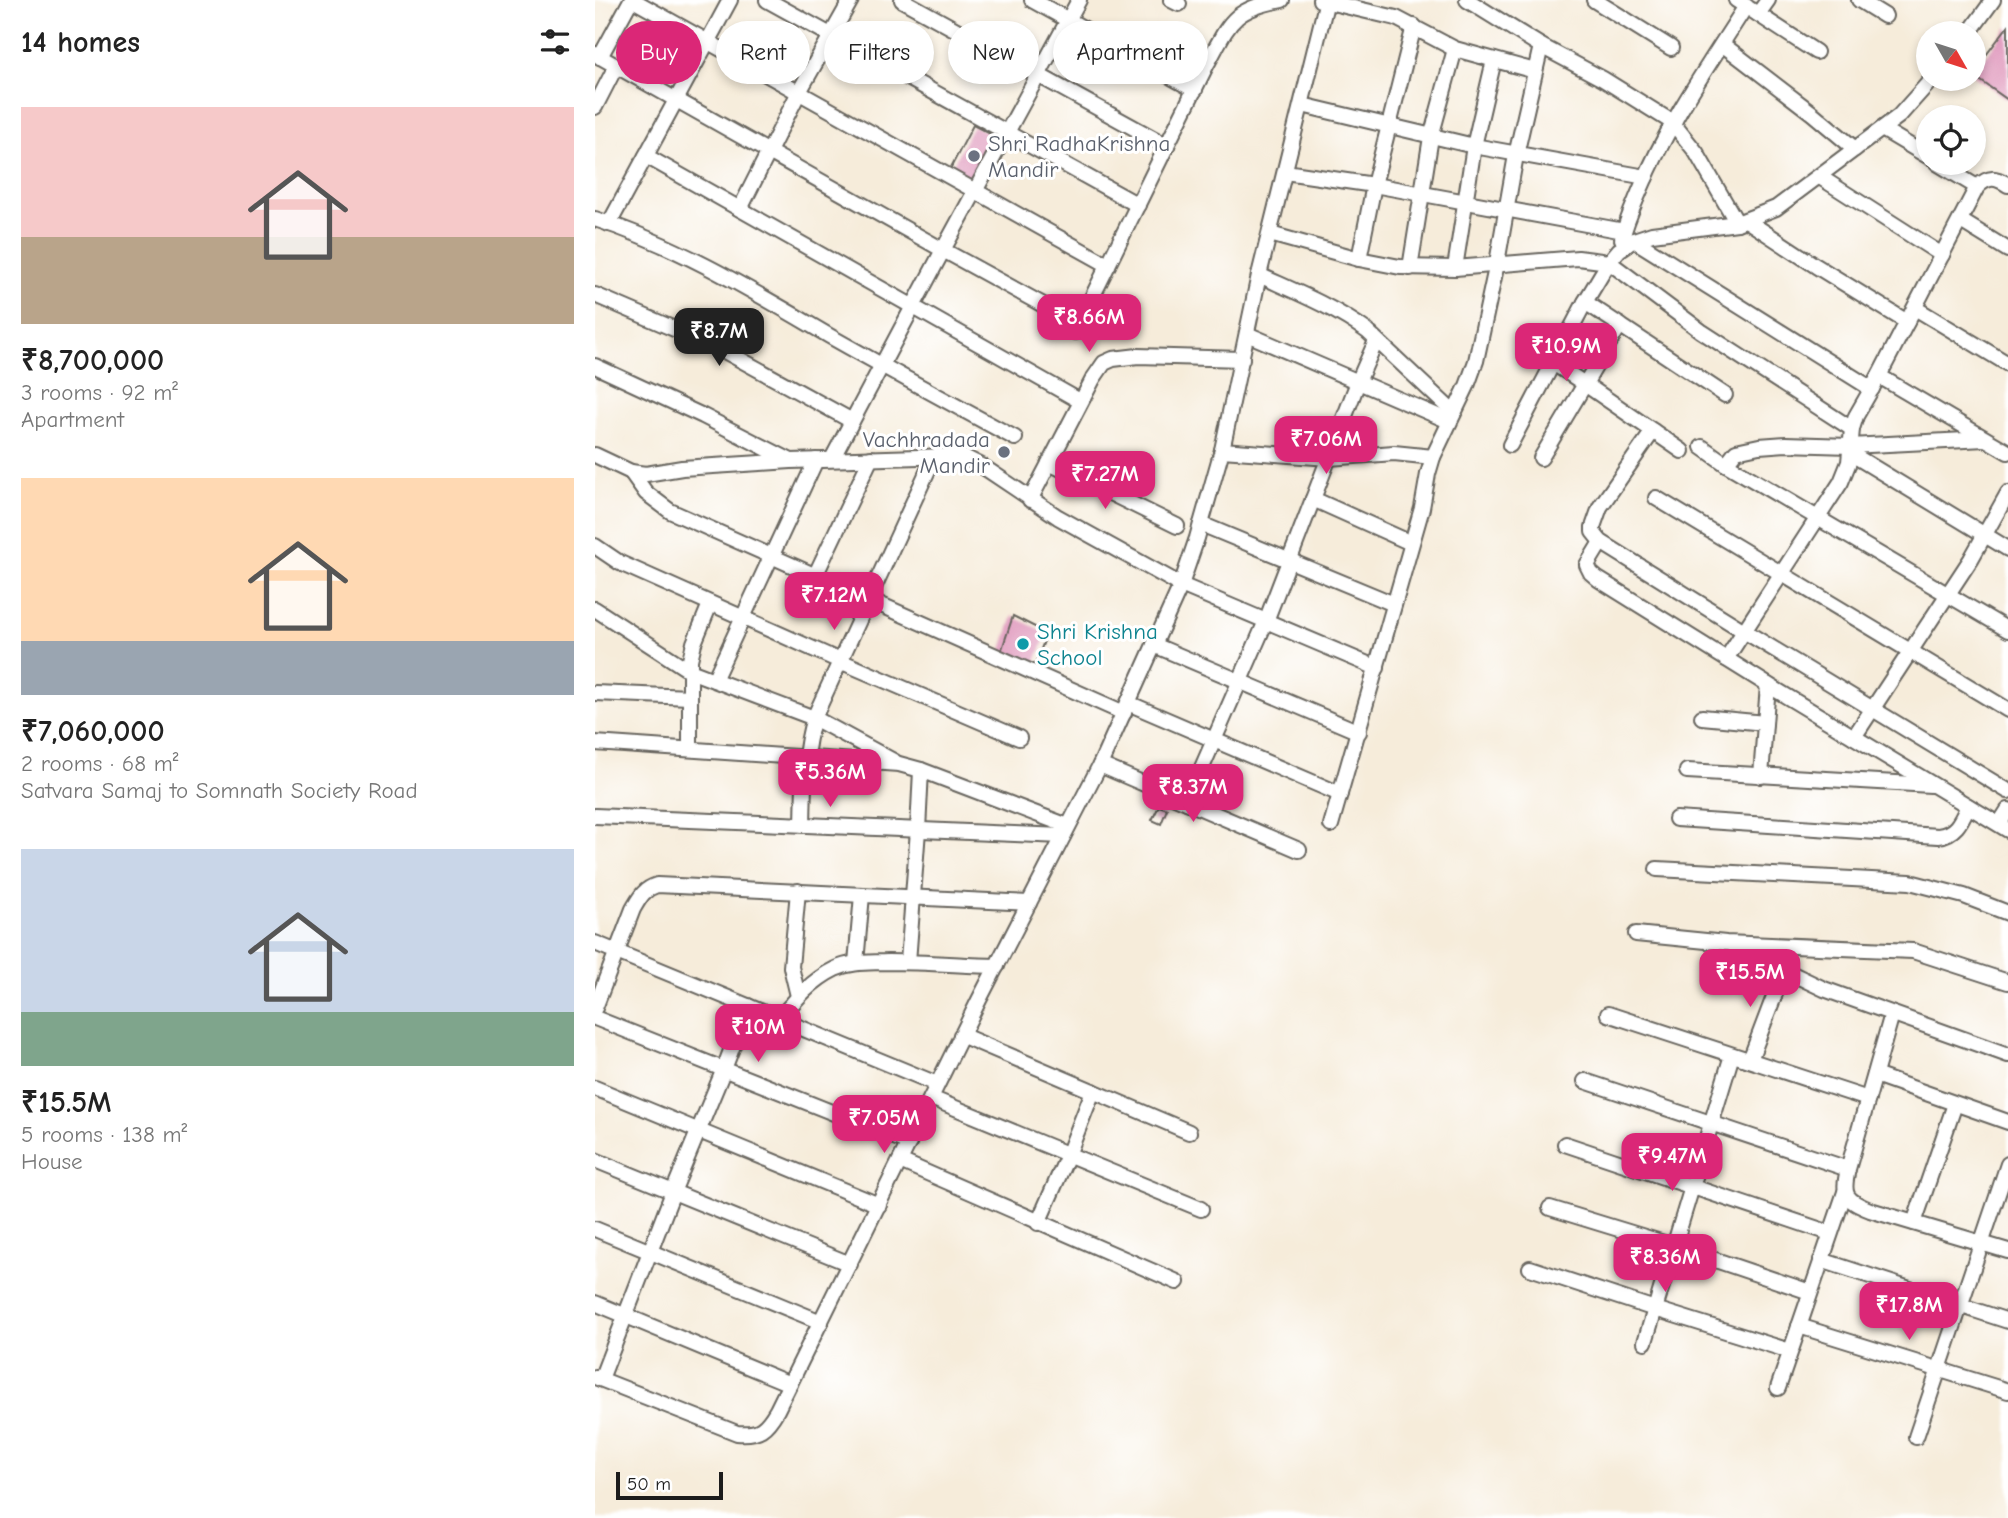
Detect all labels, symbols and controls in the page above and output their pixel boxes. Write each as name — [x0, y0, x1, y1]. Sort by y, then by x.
chip: Buy — [616, 21, 702, 84]
chip: Rent — [716, 21, 810, 84]
chip: Filters — [824, 21, 934, 84]
chip: New — [948, 21, 1039, 84]
chip: Apartment — [1053, 21, 1208, 84]
north arrow — [1916, 21, 1986, 91]
map controls — [1916, 21, 1986, 175]
icon: filters — [536, 23, 574, 61]
text: 14 homes — [21, 25, 140, 60]
button: locate — [1916, 105, 1986, 175]
place label: Shri RadhaKrishna Mandir — [988, 130, 1170, 183]
marker: Shri RadhaKrishna Mandir — [966, 148, 982, 164]
icon: home — [235, 152, 361, 278]
pin: ₹8.66M — [1032, 294, 1146, 354]
text: ₹8.66M — [1053, 303, 1125, 330]
pin: ₹8.7M — [670, 308, 768, 368]
text: ₹8.7M — [690, 317, 748, 344]
pin: ₹10.9M — [1509, 324, 1623, 383]
text: ₹10.9M — [1531, 332, 1601, 359]
text: ₹8,700,000 — [21, 343, 164, 378]
text: 3 rooms · 92 m² — [21, 379, 178, 406]
text: Apartment — [21, 406, 124, 433]
pin: ₹7.06M — [1269, 416, 1383, 476]
text: ₹7.06M — [1290, 425, 1362, 452]
place label: Vachhradada Mandir — [863, 426, 991, 479]
marker: Vachhradada Mandir — [996, 444, 1012, 460]
pin: ₹7.27M — [1048, 452, 1162, 511]
text: ₹7.27M — [1071, 460, 1139, 487]
icon: home — [235, 523, 361, 649]
pin: ₹7.12M — [777, 572, 891, 632]
text: ₹7.12M — [801, 581, 867, 608]
place label: Shri Krishna School — [1037, 618, 1158, 671]
marker: Shri Krishna School — [1015, 636, 1031, 652]
text: ₹7,060,000 — [21, 714, 165, 749]
text: 2 rooms · 68 m² — [21, 750, 179, 777]
pin: ₹5.36M — [773, 750, 887, 809]
text: ₹5.36M — [794, 758, 866, 785]
pin: ₹8.37M — [1136, 764, 1250, 824]
text: ₹8.37M — [1158, 773, 1228, 800]
text: Satvara Samaj to Somnath Society Road — [21, 777, 418, 804]
icon: home — [235, 894, 361, 1020]
pin: ₹15.5M — [1693, 950, 1807, 1009]
text: ₹15.5M — [1715, 958, 1785, 985]
pin: ₹10M — [717, 1004, 799, 1064]
text: ₹10M — [731, 1013, 785, 1040]
text: ₹15.5M — [21, 1085, 111, 1120]
pin: ₹7.05M — [827, 1096, 941, 1155]
text: ₹7.05M — [848, 1104, 920, 1131]
text: 5 rooms · 138 m² — [21, 1121, 187, 1148]
pin: ₹9.47M — [1615, 1134, 1729, 1193]
text: ₹9.47M — [1637, 1142, 1707, 1169]
text: House — [21, 1148, 83, 1175]
pin: ₹8.36M — [1608, 1234, 1722, 1294]
text: ₹8.36M — [1629, 1243, 1701, 1270]
pin: ₹17.8M — [1852, 1282, 1966, 1342]
text: ₹17.8M — [1875, 1291, 1943, 1318]
scale bar — [616, 1469, 723, 1501]
text: 50 m — [627, 1473, 671, 1495]

